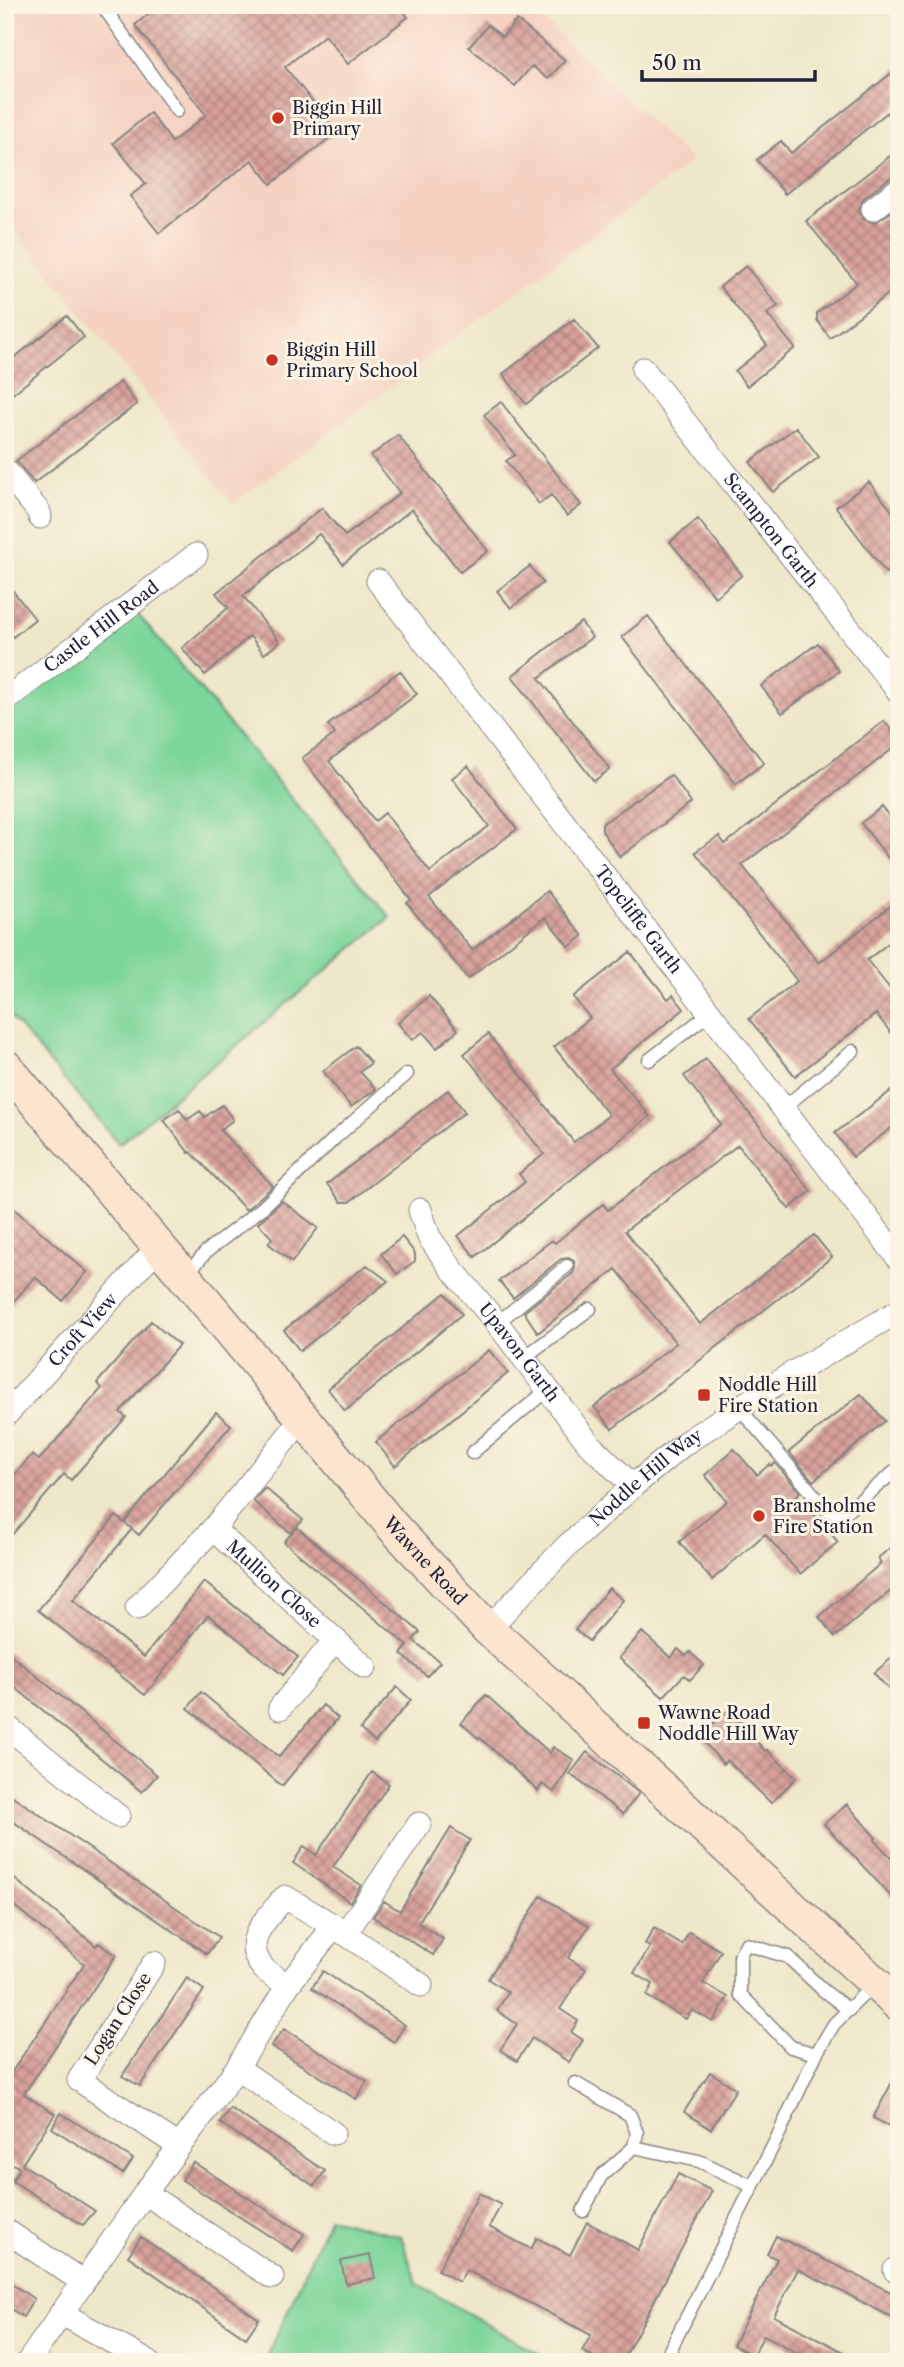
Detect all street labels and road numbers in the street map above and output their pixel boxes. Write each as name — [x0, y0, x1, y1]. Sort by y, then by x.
street label: Scampton Garth — [719, 469, 823, 592]
street label: Castle Hill Road — [39, 576, 163, 678]
street label: Topcliffe Garth — [590, 861, 687, 978]
street label: Croft View — [44, 1288, 123, 1372]
street label: Upavon Garth — [474, 1298, 564, 1406]
street label: Noddle Hill Way — [585, 1423, 707, 1531]
street label: Wawne Road — [378, 1511, 471, 1610]
street label: Mullion Close — [222, 1535, 326, 1633]
street label: Logan Close — [80, 1969, 156, 2069]

